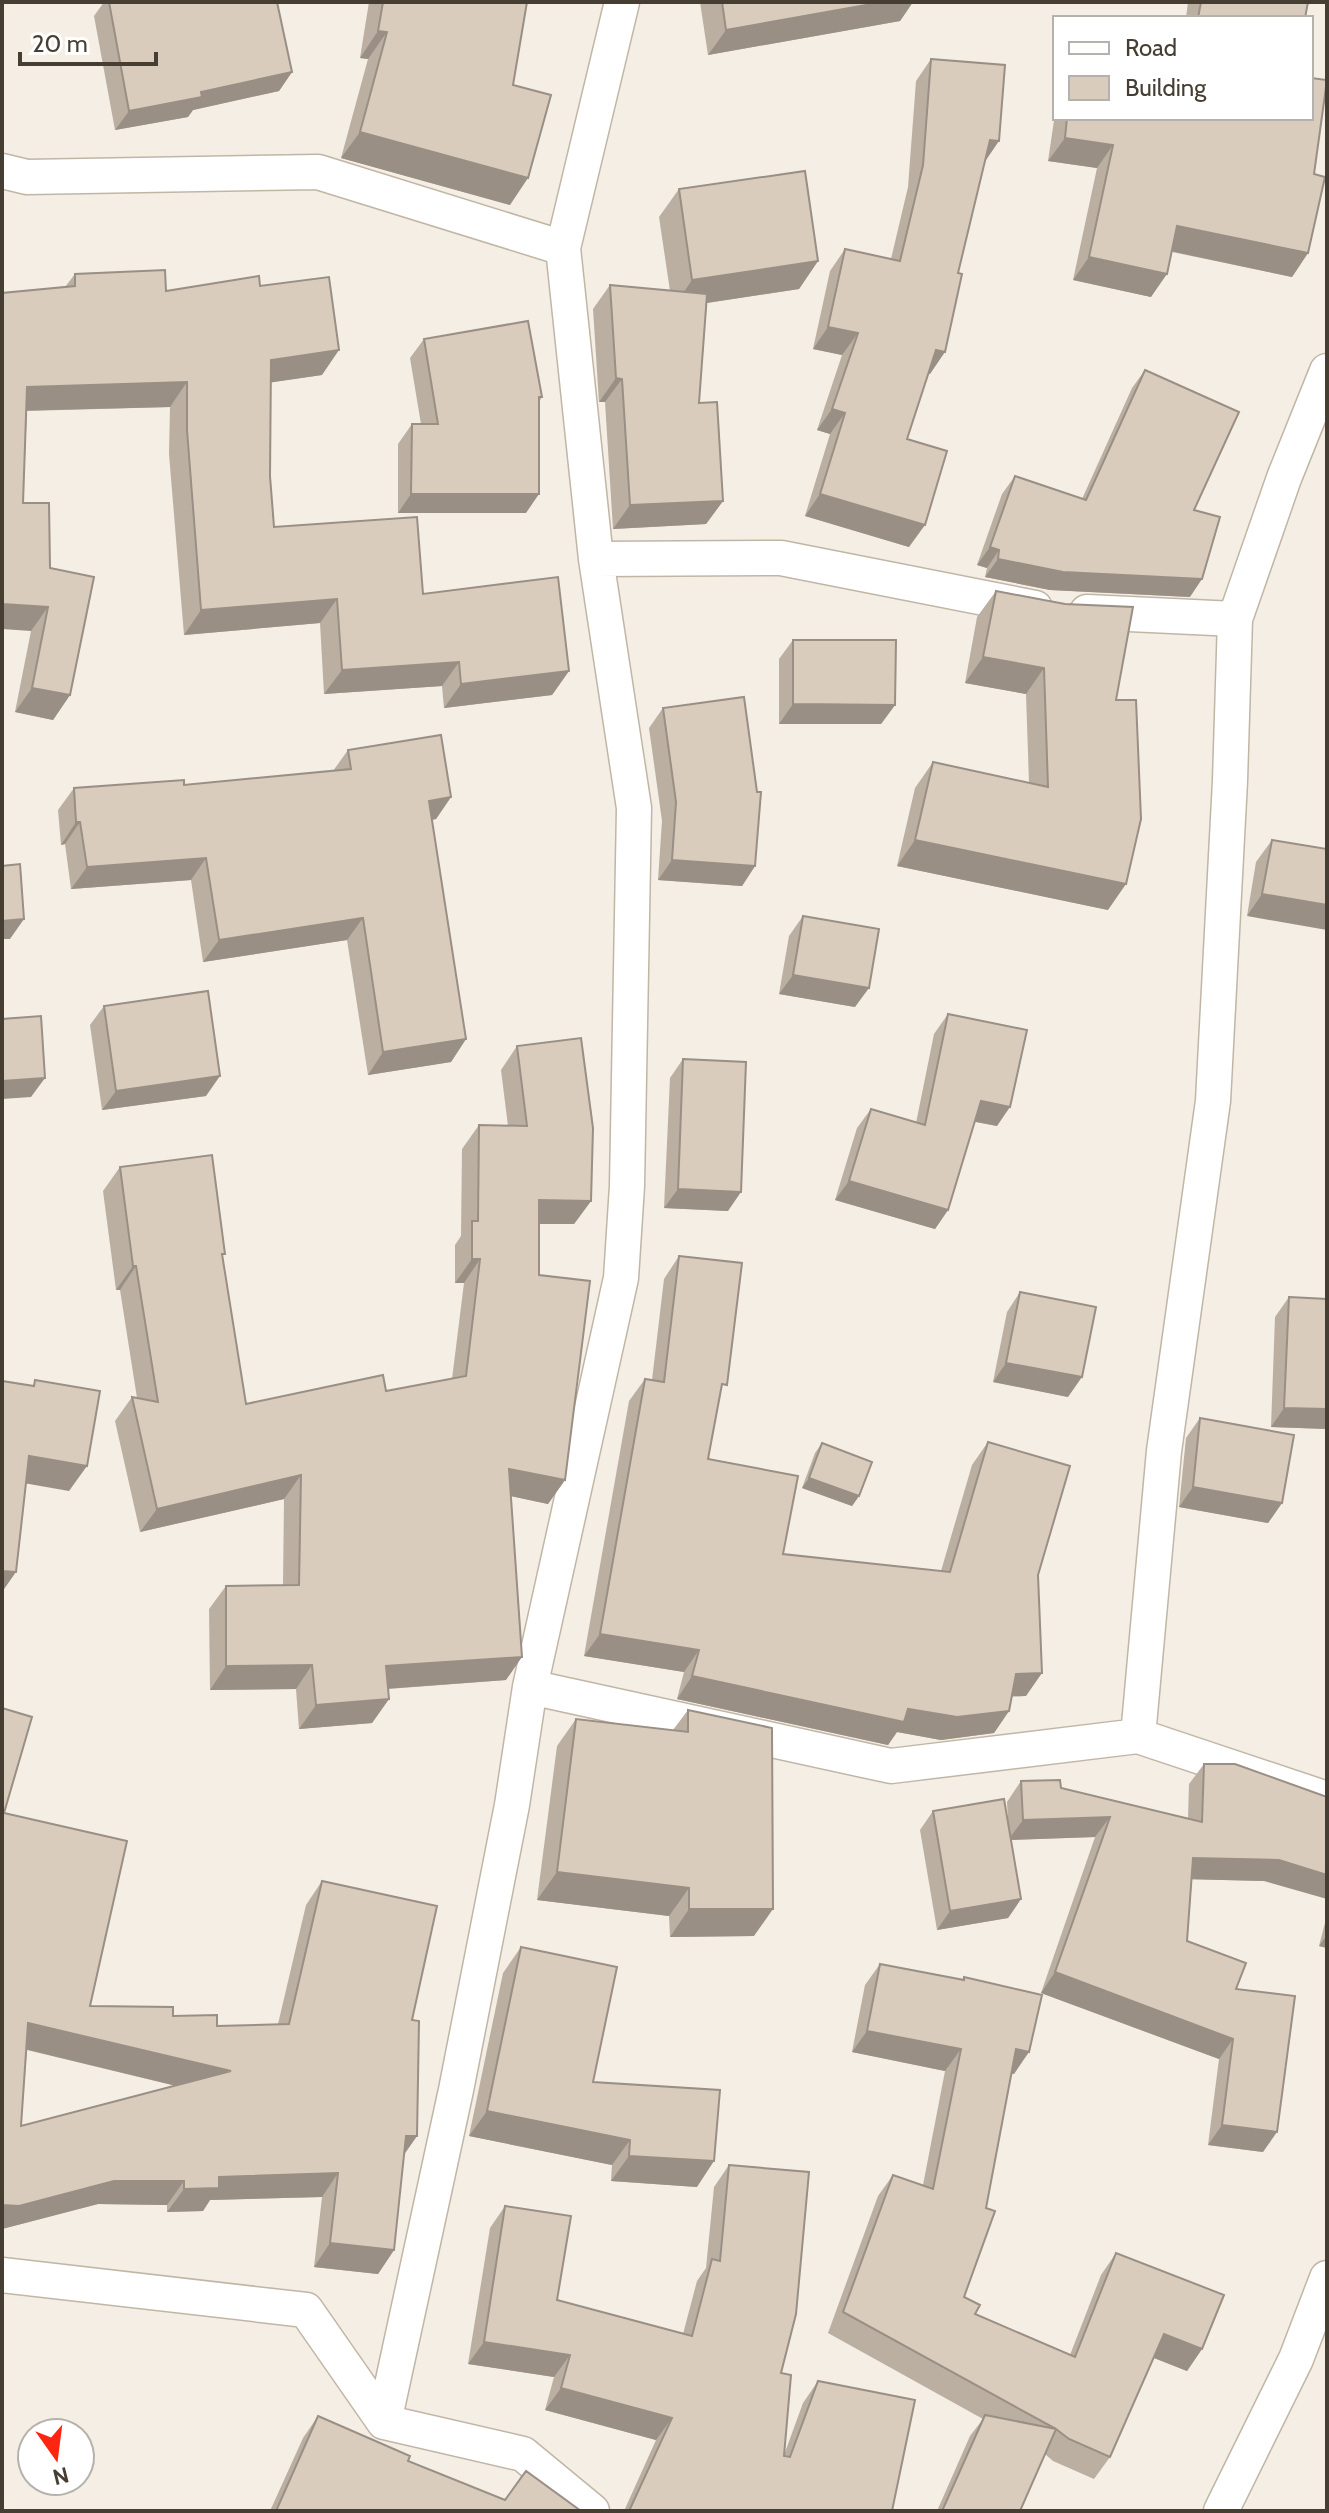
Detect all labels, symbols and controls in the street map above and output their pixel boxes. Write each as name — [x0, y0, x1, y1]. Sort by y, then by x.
scale bar — [20, 16, 156, 66]
legend — [1053, 16, 1313, 120]
text: 20 m — [32, 29, 88, 58]
text: Road — [1125, 33, 1177, 62]
text: Building — [1125, 73, 1207, 102]
north arrow — [16, 2417, 96, 2497]
text: N — [50, 2461, 72, 2491]

